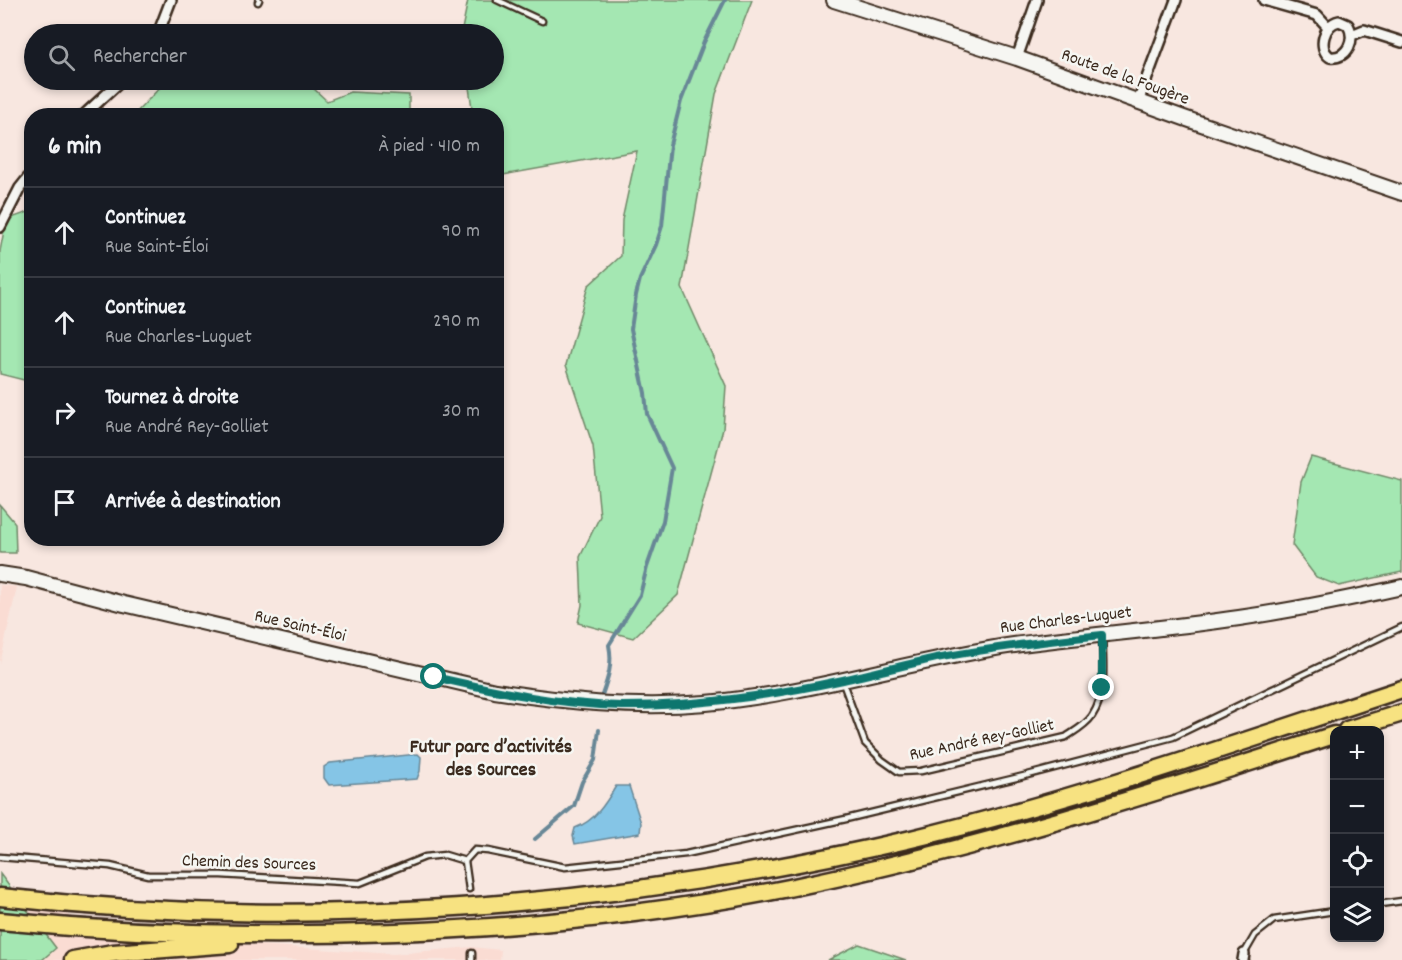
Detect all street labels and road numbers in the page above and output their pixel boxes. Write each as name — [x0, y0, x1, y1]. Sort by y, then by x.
street label: Route de la Fougère — [1057, 43, 1193, 113]
street label: Rue Charles-Luguet — [999, 601, 1133, 641]
street label: Rue Saint-Éloi — [252, 604, 348, 650]
street label: Rue André Rey-Golliet — [907, 713, 1057, 769]
street label: Chemin des Sources — [181, 849, 317, 879]

